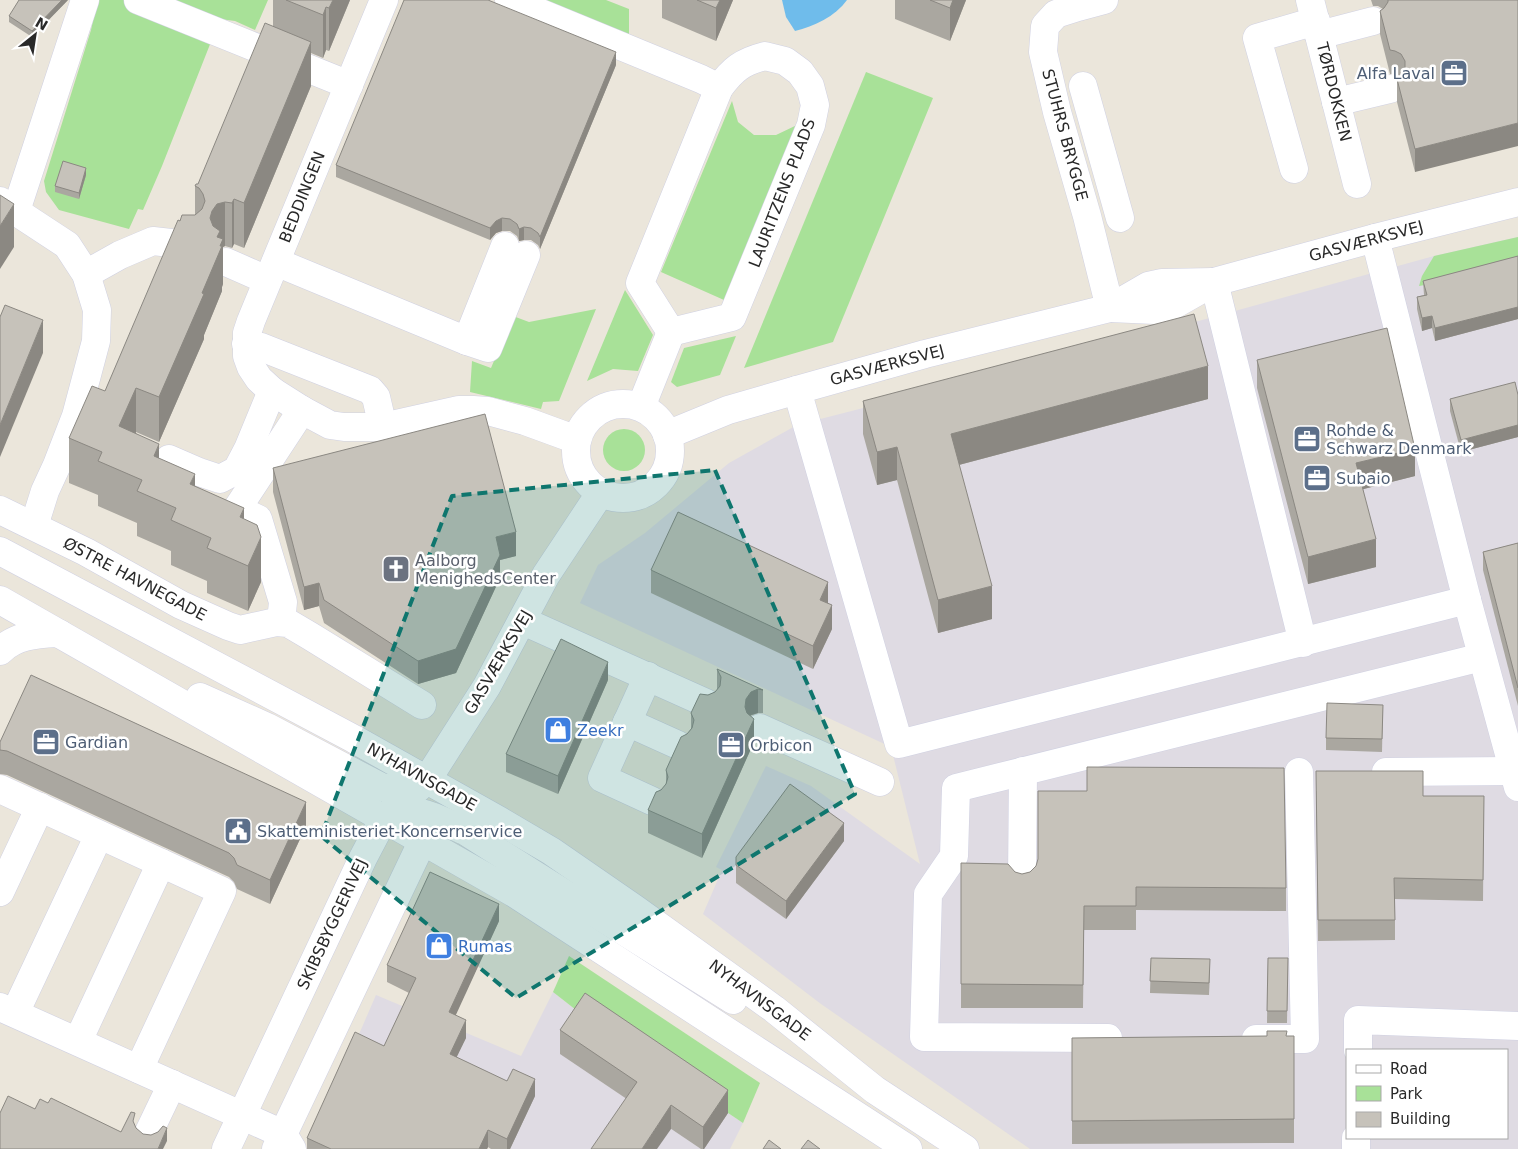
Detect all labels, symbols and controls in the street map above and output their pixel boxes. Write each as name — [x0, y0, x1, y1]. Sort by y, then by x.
north arrow — [10, 10, 60, 60]
text: N — [32, 14, 51, 34]
street label: TØRDOKKEN — [1312, 40, 1355, 144]
office icon: Alfa Laval — [1439, 58, 1469, 88]
place label: Alfa Laval — [1357, 64, 1435, 83]
street label: STUHRS BRYGGE — [1038, 67, 1092, 203]
street label: LAURITZENS PLADS — [745, 116, 819, 270]
street label: BEDDINGEN — [275, 149, 329, 245]
street label: GASVÆRKSVEJ — [1307, 217, 1425, 265]
street label: GASVÆRKSVEJ — [828, 341, 946, 389]
place label: Rohde & Schwarz Denmark — [1326, 421, 1472, 458]
office icon: Rohde & Schwarz Denmark — [1292, 424, 1322, 454]
office icon: Subaio — [1302, 463, 1332, 493]
place label: Subaio — [1336, 469, 1391, 488]
street label: ØSTRE HAVNEGADE — [60, 533, 210, 625]
place label: Aalborg MenighedsCenter — [415, 551, 556, 588]
church icon: Aalborg MenighedsCenter — [381, 554, 411, 584]
street label: GASVÆRKSVEJ — [460, 606, 536, 718]
shop icon: Zeekr — [543, 715, 573, 745]
place label: Zeekr — [577, 721, 624, 740]
office icon: Gardian — [31, 727, 61, 757]
office icon: Orbicon — [716, 730, 746, 760]
place label: Gardian — [65, 733, 128, 752]
place label: Orbicon — [750, 736, 813, 755]
street label: NYHAVNSGADE — [364, 739, 480, 815]
public building icon: Skatteministeriet-Koncernservice — [223, 816, 253, 846]
place label: Skatteministeriet-Koncernservice — [257, 822, 522, 841]
street label: SKIBSBYGGERIVEJ — [293, 855, 371, 993]
shop icon: Rumas — [424, 931, 454, 961]
place label: Rumas — [458, 937, 512, 956]
street label: NYHAVNSGADE — [705, 956, 815, 1044]
legend — [1346, 1049, 1508, 1139]
text: Road — [1390, 1060, 1428, 1078]
text: Park — [1390, 1085, 1423, 1103]
text: Building — [1390, 1110, 1451, 1128]

